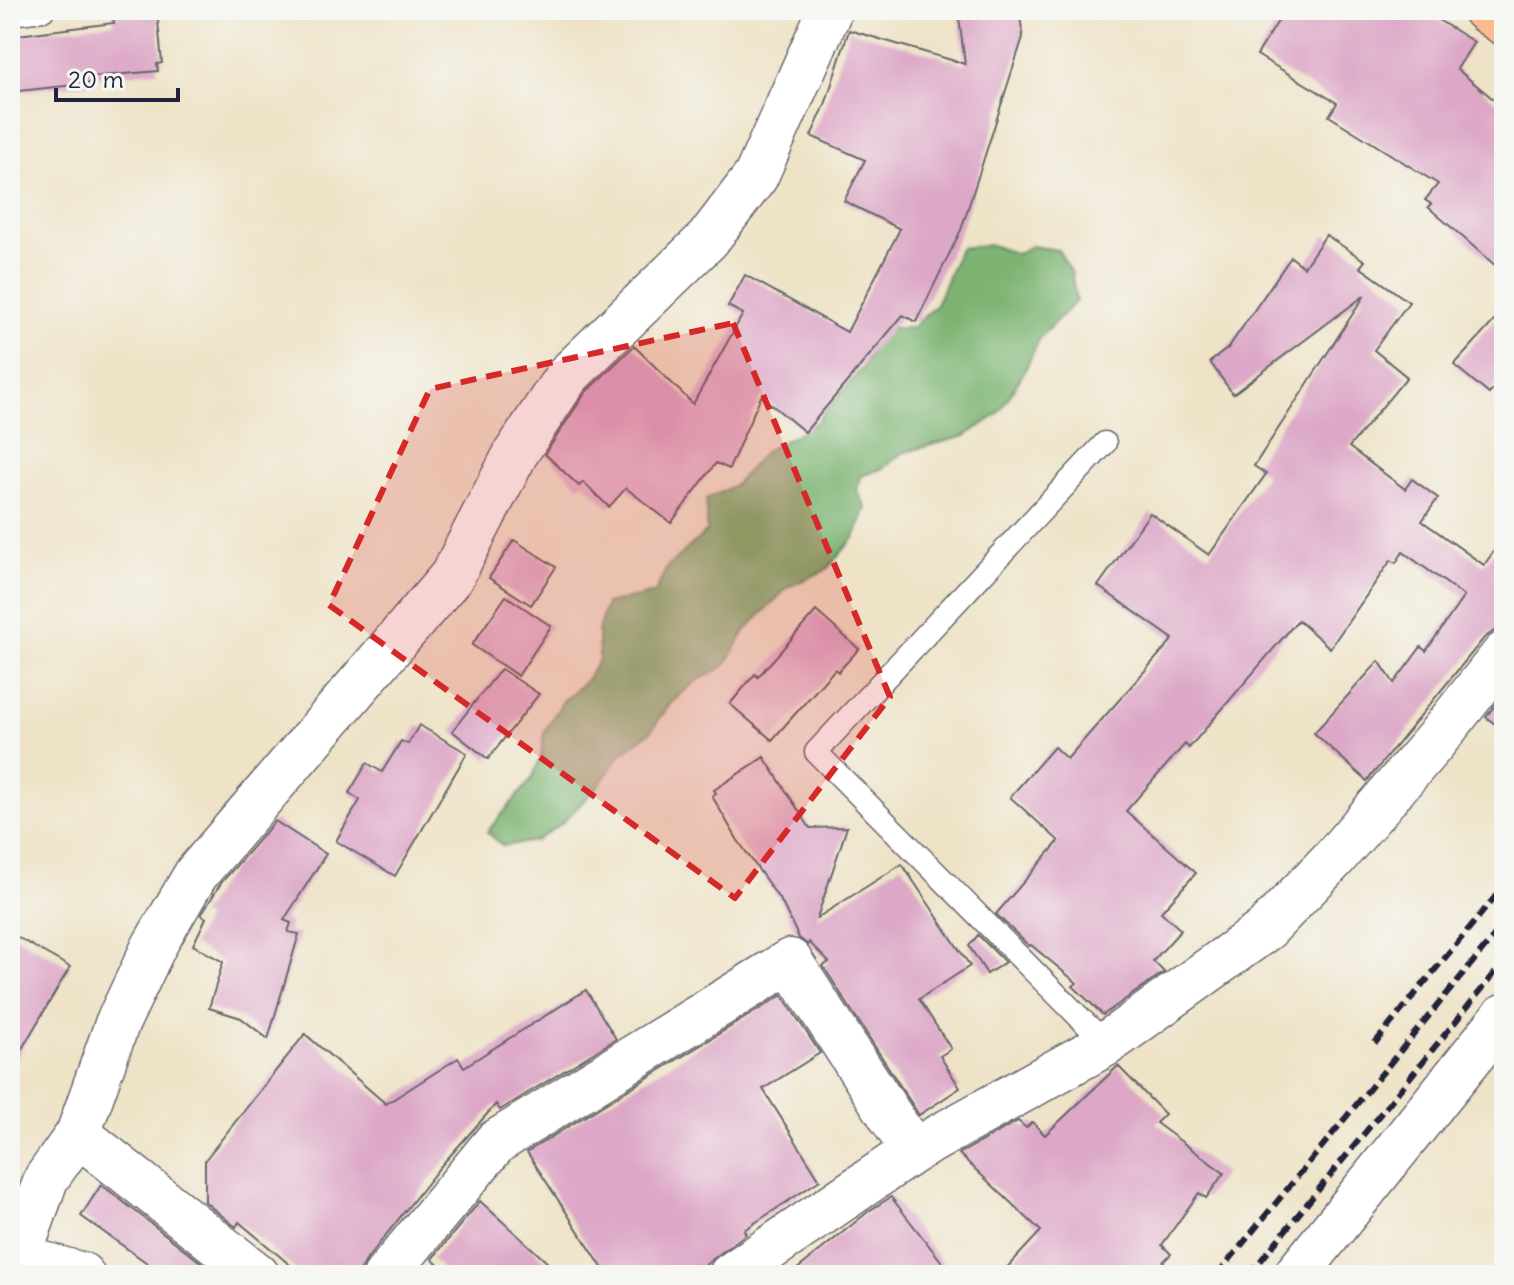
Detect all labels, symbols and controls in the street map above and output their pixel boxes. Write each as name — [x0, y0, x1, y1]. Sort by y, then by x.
scale bar — [56, 52, 178, 102]
text: 20 m — [68, 64, 124, 94]

